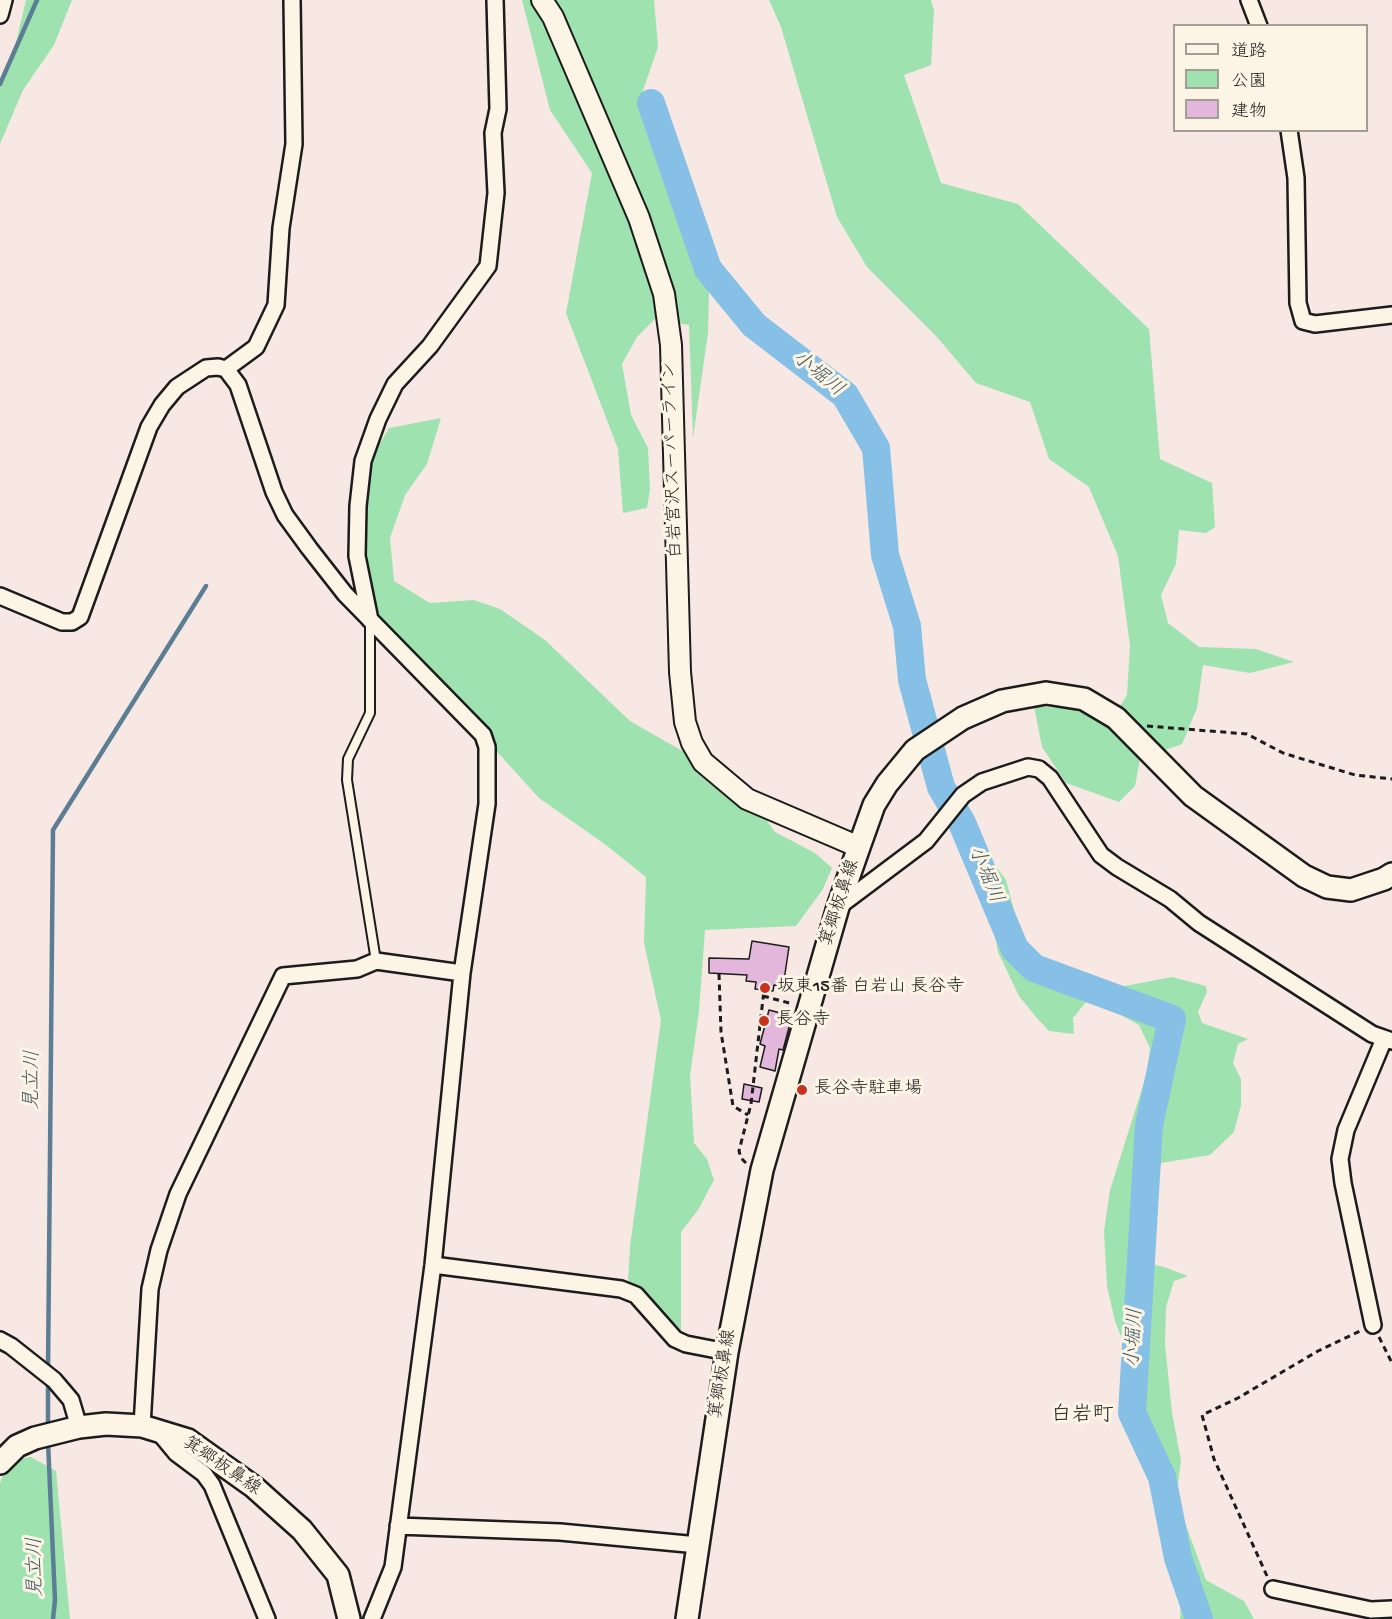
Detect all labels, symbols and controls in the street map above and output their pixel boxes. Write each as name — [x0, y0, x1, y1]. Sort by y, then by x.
legend — [1173, 24, 1368, 132]
text: 道路 — [1231, 42, 1267, 63]
text: 公園 — [1231, 72, 1267, 93]
text: 建物 — [1231, 102, 1267, 123]
water label: 小堀川 — [786, 347, 848, 403]
street label: 白岩宮沢スーパーライン — [660, 361, 688, 559]
water label: 小堀川 — [961, 843, 1007, 907]
street label: 箕郷板鼻線 — [817, 857, 865, 949]
place label: 坂東15番 白岩山 長谷寺 — [777, 977, 964, 999]
marker: 坂東15番 白岩山 長谷寺 — [758, 981, 772, 995]
place label: 長谷寺 — [776, 1010, 830, 1032]
marker: 長谷寺 — [757, 1014, 771, 1028]
water label: 見立川 — [21, 1050, 47, 1110]
place label: 長谷寺駐車場 — [814, 1079, 922, 1101]
marker: 長谷寺駐車場 — [795, 1083, 809, 1097]
water label: 小堀川 — [1122, 1307, 1150, 1369]
street label: 箕郷板鼻線 — [706, 1328, 742, 1420]
district label: 白岩町 — [1051, 1404, 1113, 1430]
street label: 箕郷板鼻線 — [178, 1433, 264, 1501]
water label: 見立川 — [24, 1537, 50, 1597]

